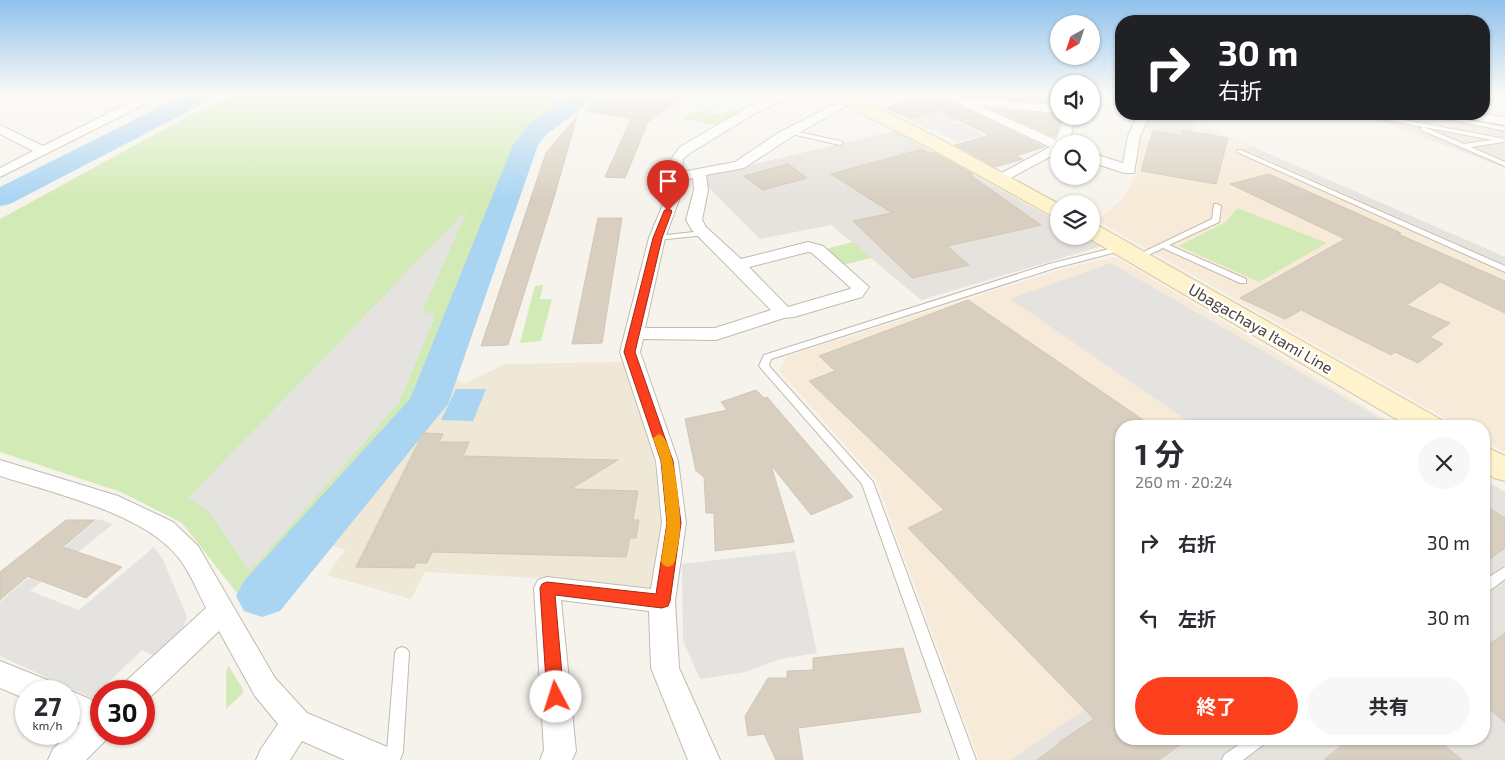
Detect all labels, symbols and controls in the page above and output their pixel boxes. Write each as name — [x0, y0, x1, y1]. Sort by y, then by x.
north arrow — [1050, 15, 1100, 65]
map controls — [1050, 15, 1100, 245]
text: 30 m — [1218, 31, 1298, 73]
icon: right — [1135, 35, 1200, 100]
button: sound — [1050, 75, 1100, 125]
text: 右折 — [1218, 77, 1262, 103]
button: search — [1050, 135, 1100, 185]
pin — [647, 160, 689, 211]
icon: arrive — [654, 167, 682, 195]
button: layers — [1050, 195, 1100, 245]
street label: Ubagachaya Itami Line — [1185, 279, 1337, 377]
text: 1 分 — [1135, 435, 1184, 471]
button: close — [1418, 437, 1470, 489]
text: 260 m · 20:24 — [1135, 472, 1233, 491]
icon: right — [1135, 529, 1163, 557]
text: 30 m — [1427, 531, 1470, 554]
text: 右折 — [1178, 532, 1216, 555]
icon: left — [1135, 604, 1163, 632]
text: 30 m — [1427, 606, 1470, 629]
text: 左折 — [1178, 607, 1216, 630]
position arrow — [529, 670, 581, 722]
button: 終了 — [1135, 677, 1298, 735]
button: 共有 — [1308, 677, 1470, 735]
speed limit sign: 30 — [90, 680, 155, 745]
text: 27 — [34, 691, 61, 721]
text: km/h — [33, 718, 62, 732]

